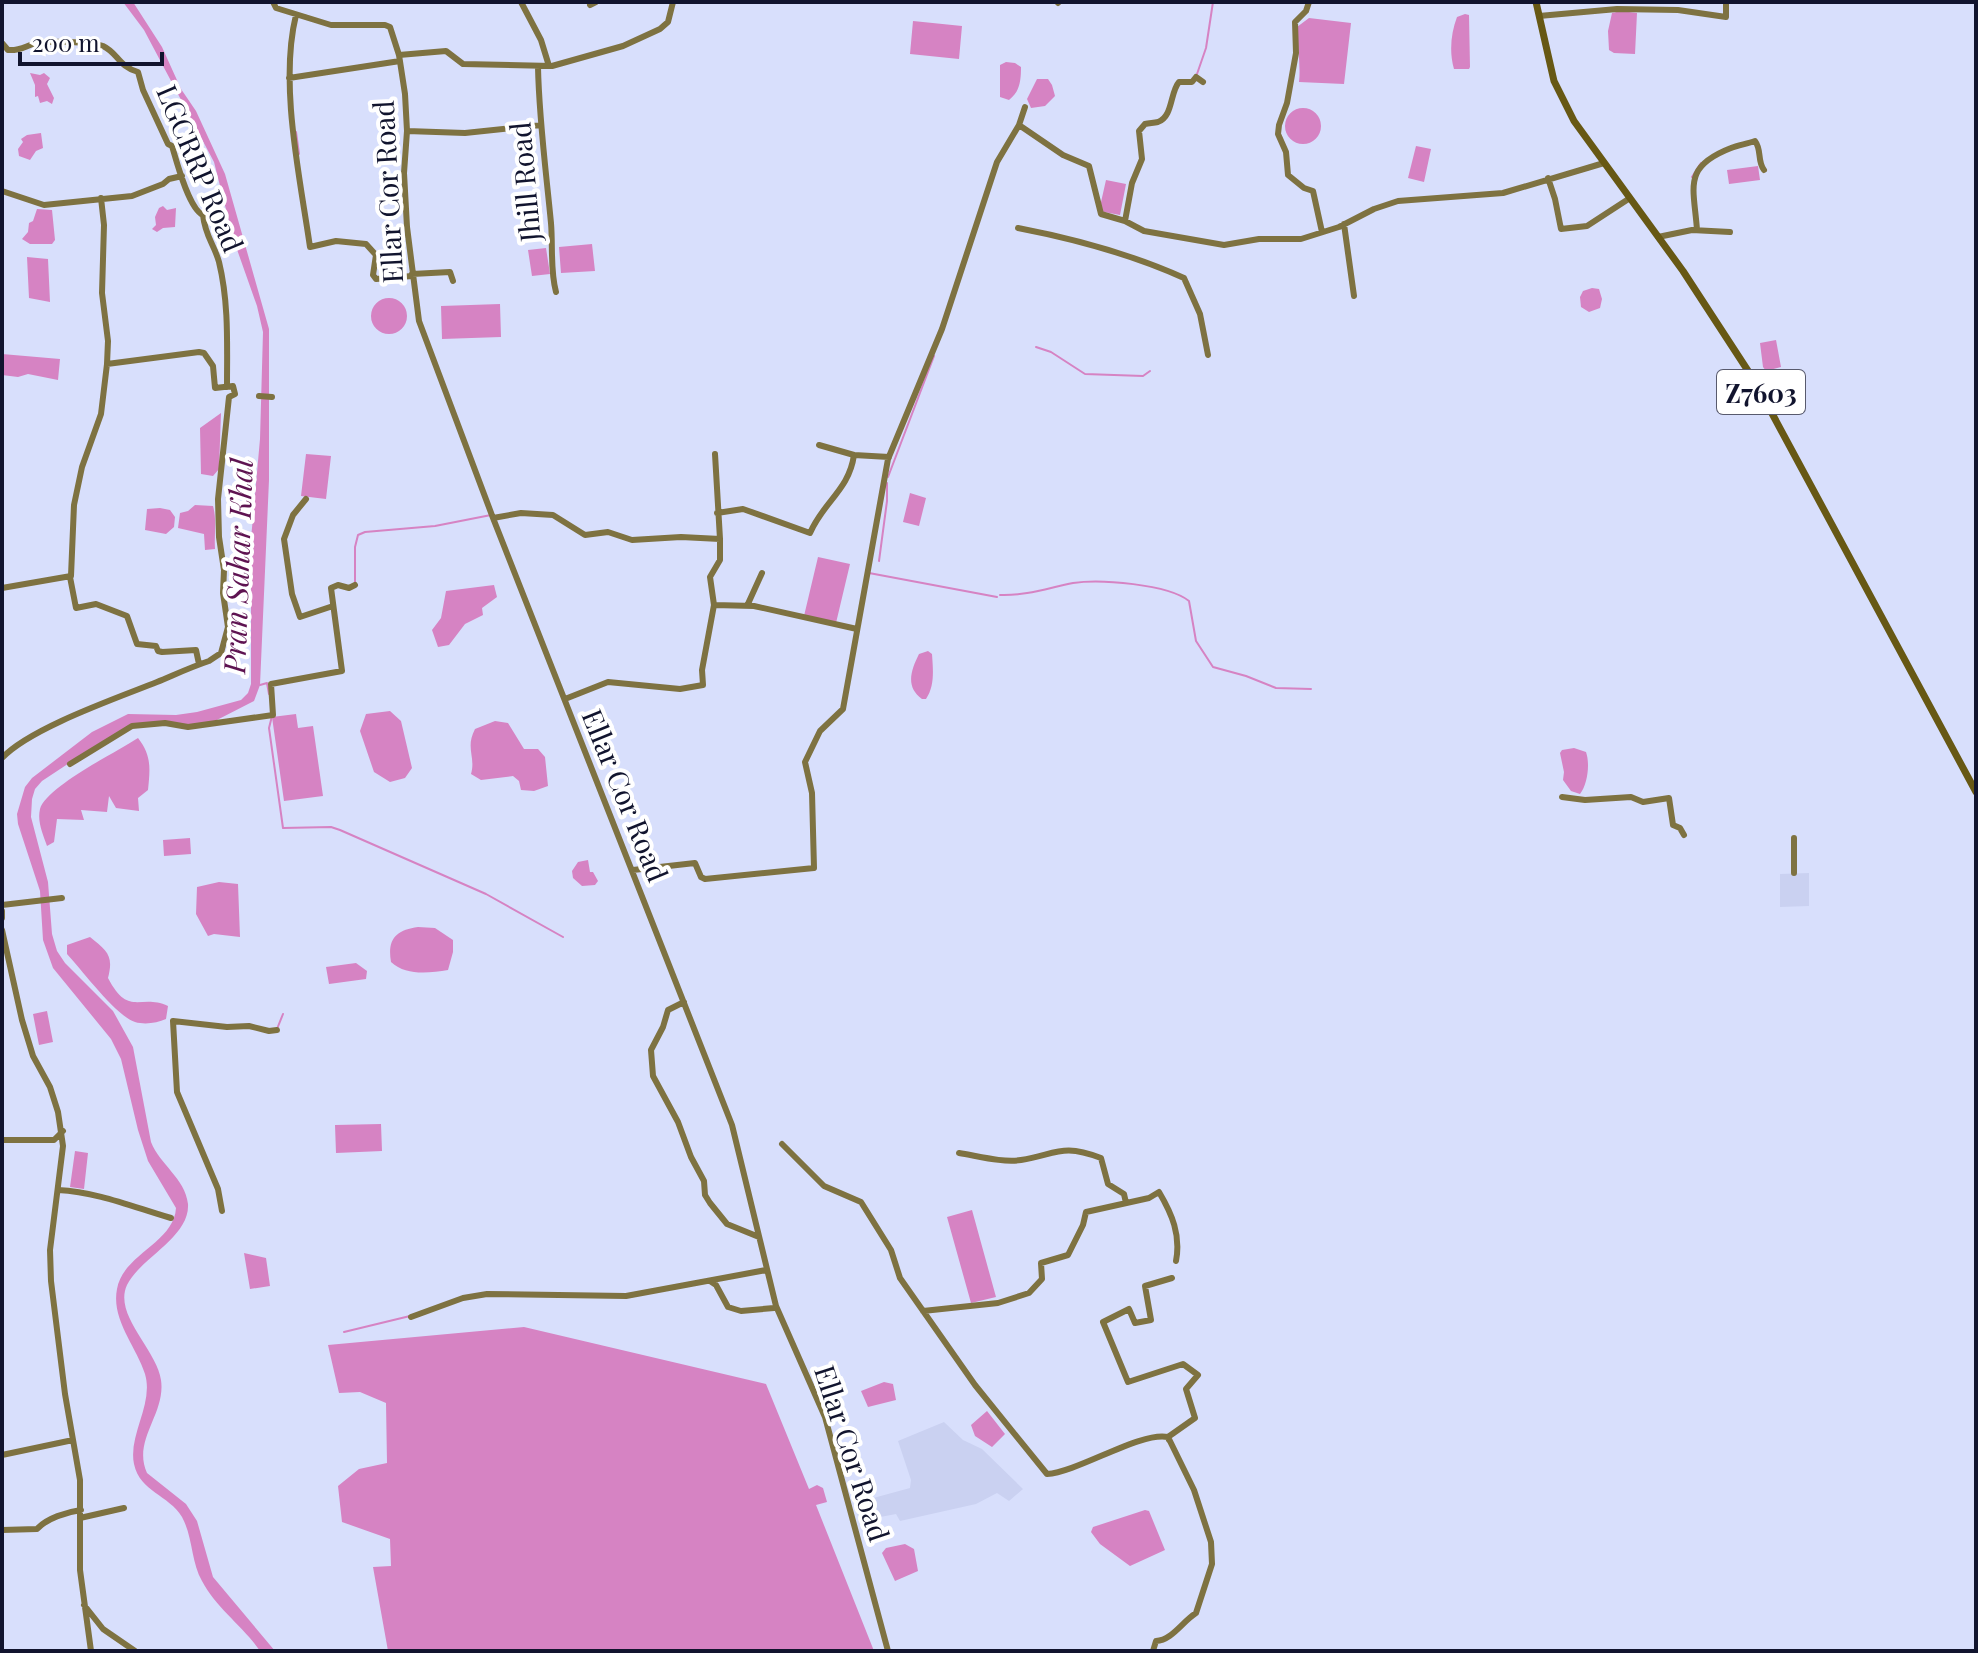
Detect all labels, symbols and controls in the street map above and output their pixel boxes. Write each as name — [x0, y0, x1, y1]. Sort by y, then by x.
scale bar — [20, 16, 162, 66]
text: 200 m — [32, 26, 100, 58]
street label: LGCRRP Road — [149, 79, 253, 257]
street label: Ellar Cor Road — [364, 100, 410, 284]
street label: Jhill Road — [500, 121, 548, 244]
road number: Z7603 — [1717, 370, 1805, 414]
water label: Pran Sahar Khal — [213, 456, 261, 675]
street label: Ellar Cor Road — [575, 703, 677, 887]
street label: Ellar Cor Road — [807, 1360, 899, 1546]

